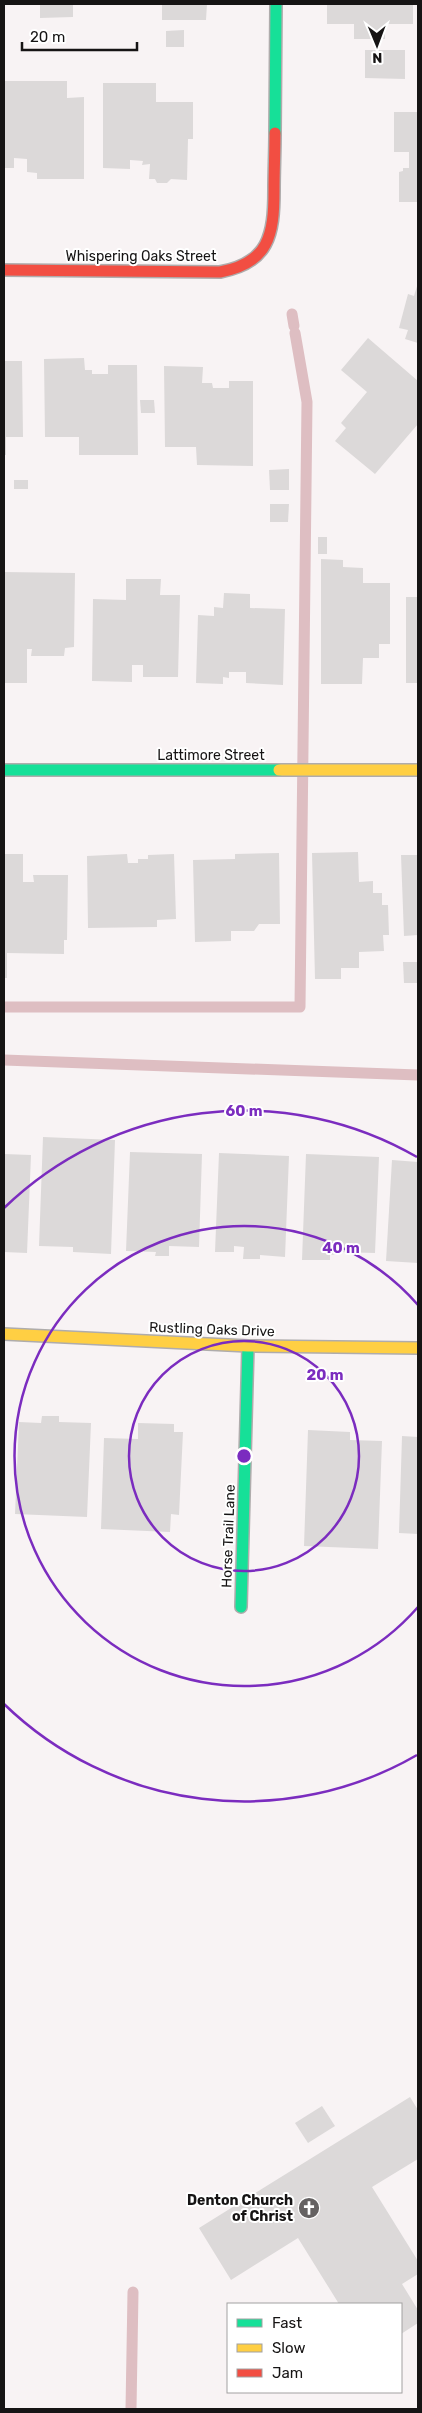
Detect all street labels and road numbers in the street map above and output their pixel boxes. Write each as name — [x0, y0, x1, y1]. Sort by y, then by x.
street label: Whispering Oaks Street — [66, 248, 217, 265]
street label: Lattimore Street — [157, 747, 265, 764]
street label: Rustling Oaks Drive — [149, 1319, 275, 1340]
street label: Horse Trail Lane — [218, 1484, 239, 1588]

